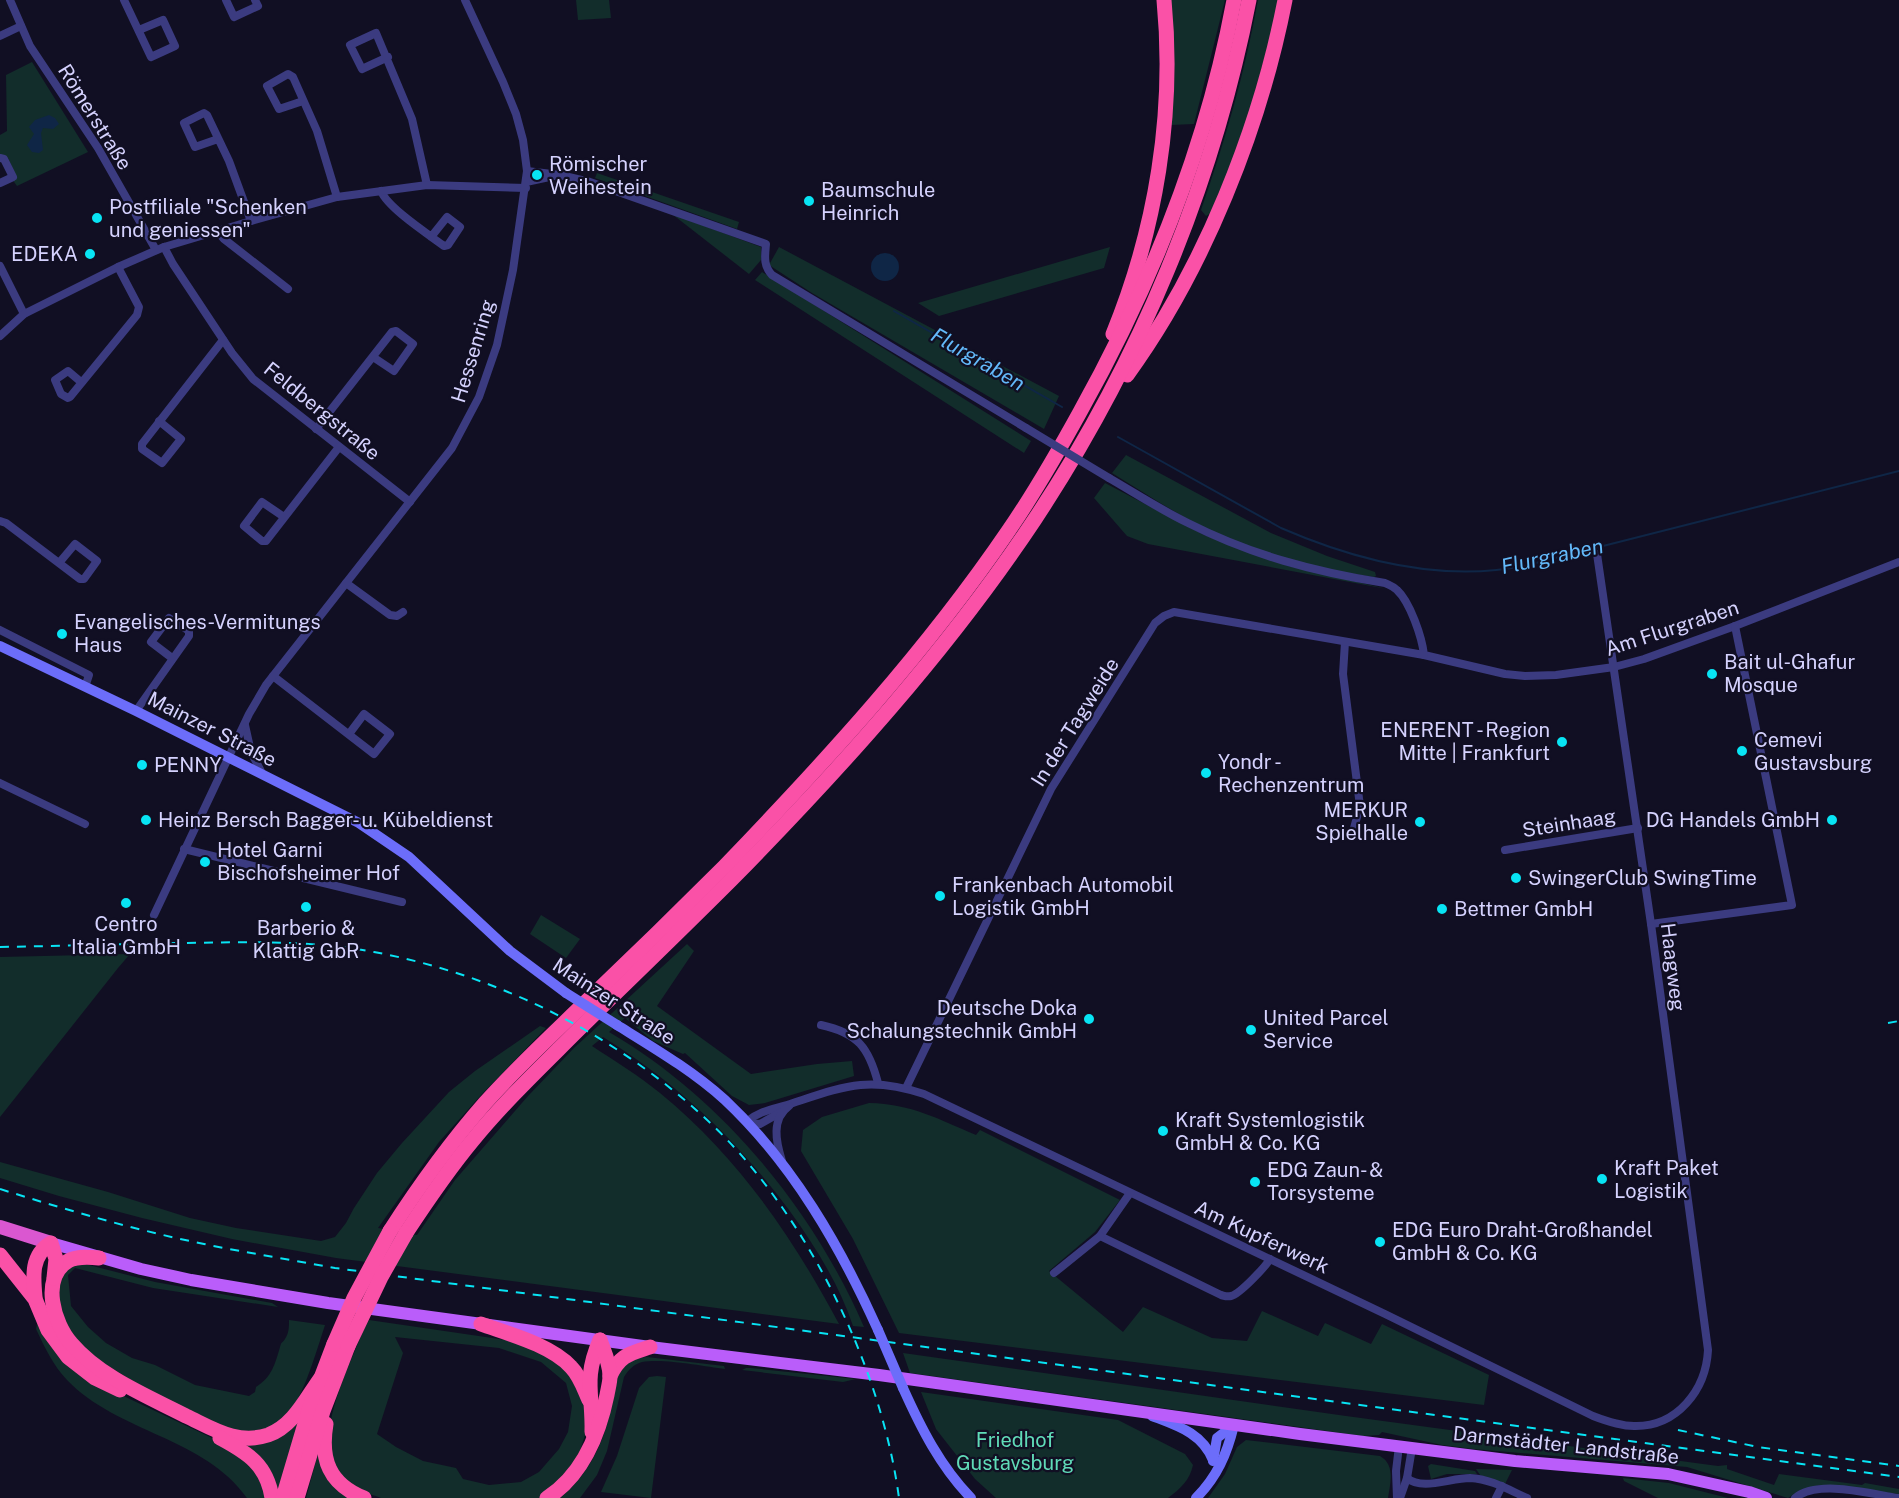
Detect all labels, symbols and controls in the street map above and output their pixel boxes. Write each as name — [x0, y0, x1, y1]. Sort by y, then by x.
street label: Römerstraße — [53, 60, 137, 174]
place label: Römischer Weihestein — [549, 152, 652, 199]
marker: Römischer Weihestein — [530, 168, 544, 182]
place label: Baumschule Heinrich — [821, 178, 935, 225]
marker: Baumschule Heinrich — [802, 194, 816, 208]
place label: Postfiliale "Schenken und geniessen" — [109, 195, 307, 242]
marker: Postfiliale "Schenken und geniessen" — [90, 211, 104, 225]
place label: EDEKA — [11, 242, 78, 266]
marker: EDEKA — [83, 247, 97, 261]
street label: Hessenring — [446, 297, 500, 405]
water label: Flurgraben — [927, 322, 1029, 396]
street label: Feldbergstraße — [259, 357, 385, 465]
water label: Flurgraben — [1499, 533, 1605, 579]
street label: Am Flurgraben — [1602, 595, 1742, 661]
place label: Evangelisches-Vermitungs Haus — [74, 610, 321, 657]
marker: Evangelisches-Vermitungs Haus — [55, 627, 69, 641]
place label: Bait ul-Ghafur Mosque — [1724, 650, 1856, 697]
street label: In der Tagweide — [1026, 653, 1124, 791]
marker: Bait ul-Ghafur Mosque — [1705, 667, 1719, 681]
street label: Mainzer Straße — [144, 686, 280, 772]
place label: ENERENT - Region Mitte | Frankfurt — [1380, 718, 1550, 765]
place label: Cemevi Gustavsburg — [1754, 728, 1872, 775]
marker: ENERENT - Region Mitte | Frankfurt — [1555, 735, 1569, 749]
marker: Cemevi Gustavsburg — [1735, 744, 1749, 758]
place label: Yondr - Rechenzentrum — [1218, 750, 1364, 797]
place label: PENNY — [154, 753, 222, 777]
marker: PENNY — [135, 758, 149, 772]
marker: Yondr - Rechenzentrum — [1199, 766, 1213, 780]
place label: MERKUR Spielhalle — [1315, 798, 1408, 845]
street label: Steinhaag — [1520, 804, 1618, 842]
place label: Heinz Bersch Bagger- u. Kübeldienst — [158, 808, 493, 832]
place label: DG Handels GmbH — [1646, 808, 1820, 832]
marker: Heinz Bersch Bagger- u. Kübeldienst — [139, 813, 153, 827]
marker: DG Handels GmbH — [1825, 813, 1839, 827]
marker: MERKUR Spielhalle — [1413, 815, 1427, 829]
place label: Hotel Garni Bischofsheimer Hof — [217, 838, 400, 885]
marker: Hotel Garni Bischofsheimer Hof — [198, 855, 212, 869]
place label: SwingerClub SwingTime — [1528, 866, 1757, 890]
marker: SwingerClub SwingTime — [1509, 871, 1523, 885]
place label: Frankenbach Automobil Logistik GmbH — [952, 873, 1174, 920]
marker: Frankenbach Automobil Logistik GmbH — [933, 889, 947, 903]
marker: Centro Italia GmbH — [119, 896, 133, 910]
place label: Bettmer GmbH — [1454, 897, 1593, 921]
marker: Barberio & Klattig GbR — [299, 900, 313, 914]
marker: Bettmer GmbH — [1435, 902, 1449, 916]
place label: Centro Italia GmbH — [71, 912, 181, 959]
place label: Barberio & Klattig GbR — [252, 916, 360, 963]
street label: Haagweg — [1656, 921, 1690, 1013]
street label: Mainzer Straße — [548, 952, 680, 1050]
place label: Deutsche Doka Schalungstechnik GmbH — [846, 996, 1077, 1043]
place label: United Parcel Service — [1263, 1006, 1389, 1053]
marker: Deutsche Doka Schalungstechnik GmbH — [1082, 1012, 1096, 1026]
marker: United Parcel Service — [1244, 1023, 1258, 1037]
place label: Kraft Systemlogistik GmbH & Co. KG — [1175, 1108, 1365, 1155]
marker: Kraft Systemlogistik GmbH & Co. KG — [1156, 1124, 1170, 1138]
place label: Kraft Paket Logistik — [1614, 1156, 1719, 1203]
place label: EDG Zaun- & Torsysteme — [1267, 1158, 1383, 1205]
marker: Kraft Paket Logistik — [1595, 1172, 1609, 1186]
marker: EDG Zaun- & Torsysteme — [1248, 1175, 1262, 1189]
street label: Am Kupferwerk — [1191, 1195, 1333, 1279]
place label: EDG Euro Draht-Großhandel GmbH & Co. KG — [1392, 1218, 1653, 1265]
marker: EDG Euro Draht-Großhandel GmbH & Co. KG — [1373, 1235, 1387, 1249]
street label: Darmstädter Landstraße — [1452, 1421, 1680, 1469]
park label: Friedhof Gustavsburg — [956, 1428, 1074, 1475]

